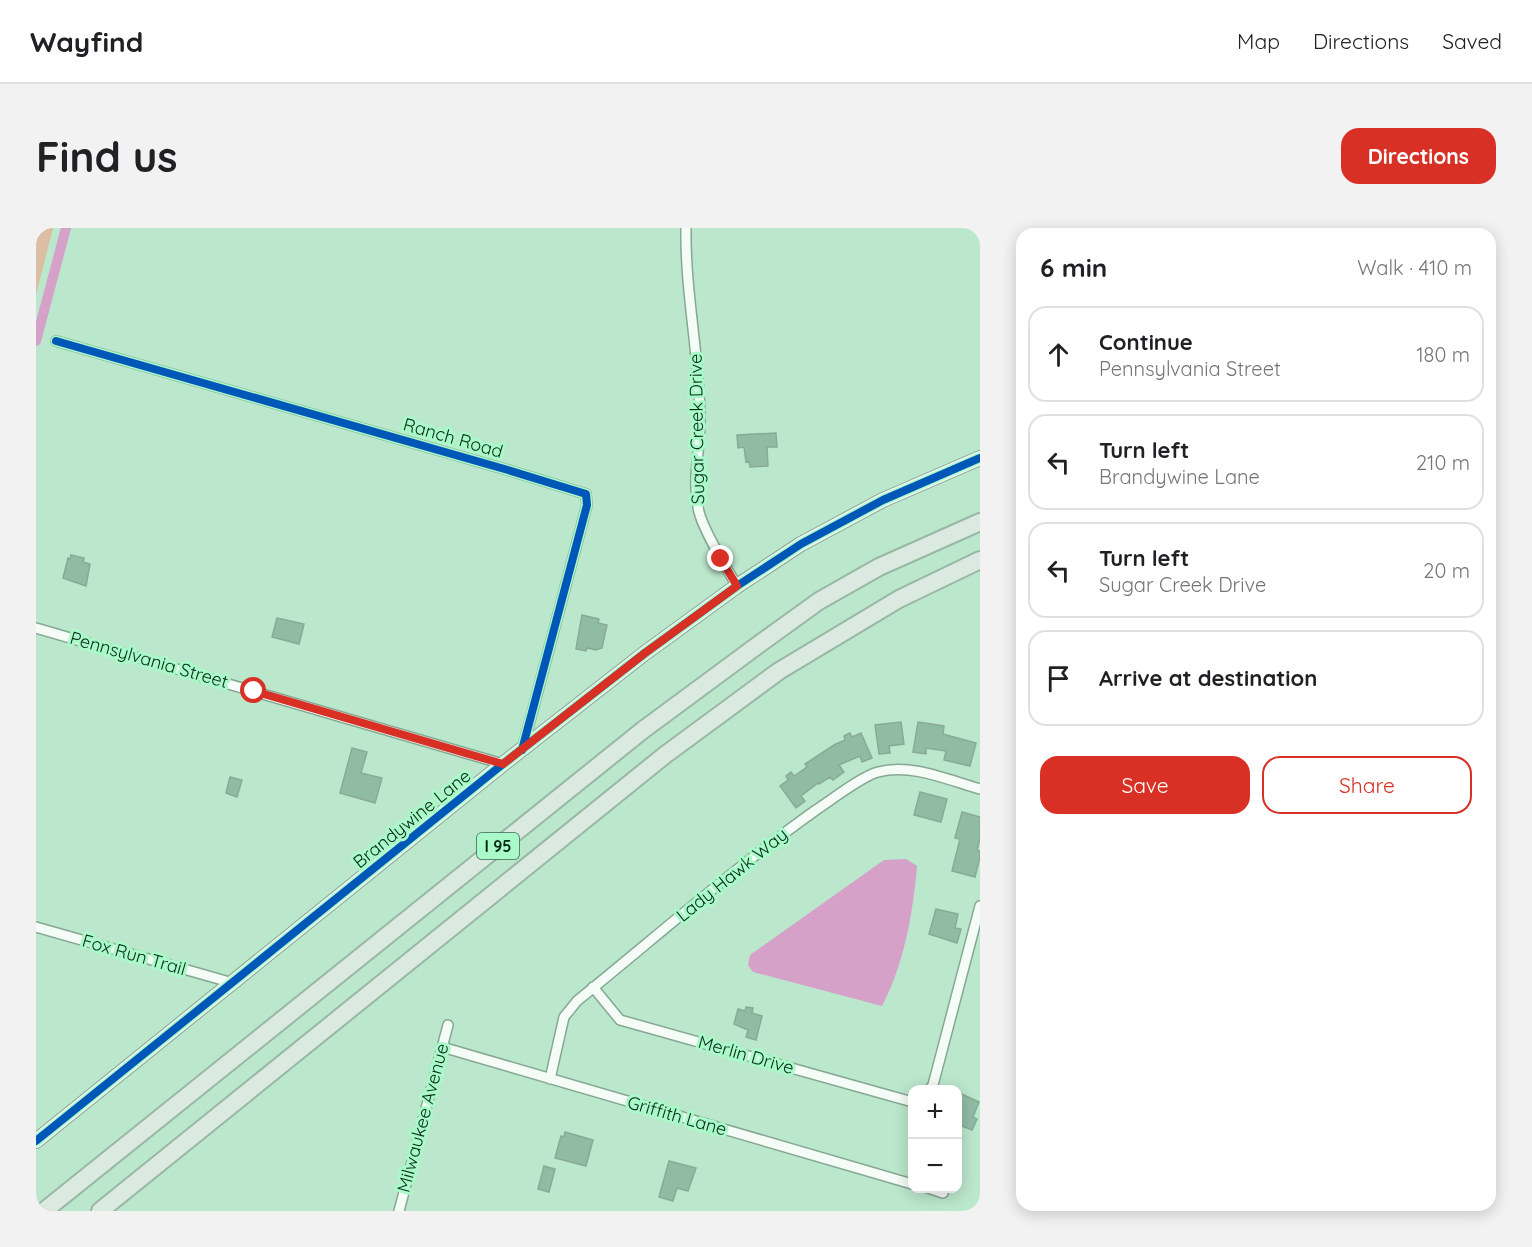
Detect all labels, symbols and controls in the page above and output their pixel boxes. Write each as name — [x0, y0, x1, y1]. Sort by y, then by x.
text: Wayfind — [30, 24, 143, 59]
text: Map — [1237, 28, 1280, 54]
text: Directions — [1313, 28, 1409, 54]
text: Saved — [1442, 28, 1502, 54]
button: Directions — [1341, 128, 1496, 184]
text: Find us — [36, 130, 178, 183]
text: 6 min — [1040, 251, 1107, 284]
text: Walk · 410 m — [1357, 255, 1472, 280]
text: Continue — [1099, 328, 1193, 356]
icon: ahead — [1042, 338, 1075, 371]
text: 180 m — [1416, 342, 1470, 367]
street label: Sugar Creek Drive — [684, 354, 709, 504]
text: Pennsylvania Street — [1099, 356, 1281, 381]
street label: Ranch Road — [401, 412, 506, 463]
text: Turn left — [1099, 436, 1189, 464]
icon: left — [1042, 446, 1075, 479]
text: 210 m — [1416, 450, 1470, 475]
text: Brandywine Lane — [1099, 464, 1260, 489]
text: Turn left — [1099, 544, 1189, 572]
route end — [707, 545, 733, 571]
icon: left — [1042, 554, 1075, 587]
text: 20 m — [1423, 558, 1470, 583]
text: Sugar Creek Drive — [1099, 572, 1266, 597]
street label: Pennsylvania Street — [67, 626, 231, 693]
icon: arrive — [1042, 662, 1075, 695]
text: Arrive at destination — [1099, 664, 1317, 692]
route start — [240, 677, 266, 703]
button: Save — [1040, 756, 1250, 814]
button: Share — [1262, 756, 1472, 814]
street label: Brandywine Lane — [348, 764, 475, 873]
street label: Lady Hawk Way — [671, 823, 792, 927]
road number: I 95 — [477, 833, 519, 859]
street label: Fox Run Trail — [80, 929, 189, 980]
street label: Merlin Drive — [696, 1030, 797, 1079]
street label: Milwaukee Avenue — [392, 1041, 453, 1195]
map controls — [908, 1085, 962, 1193]
button: + — [908, 1085, 962, 1139]
street label: Griffith Lane — [625, 1090, 730, 1141]
button: − — [908, 1139, 962, 1193]

